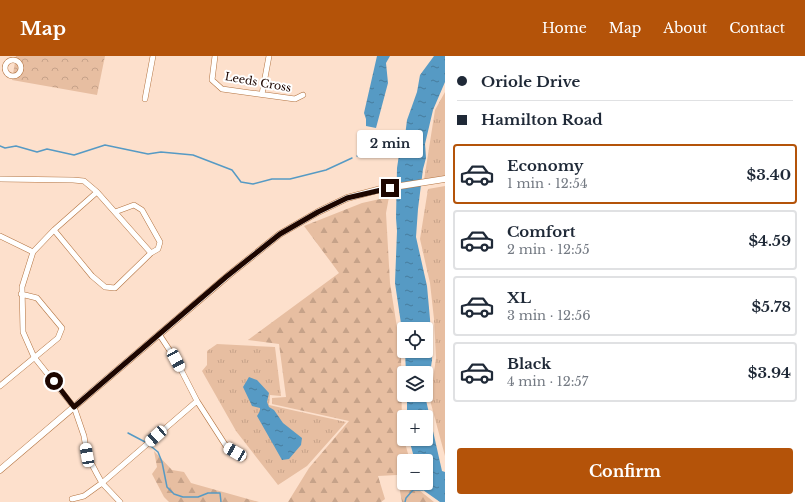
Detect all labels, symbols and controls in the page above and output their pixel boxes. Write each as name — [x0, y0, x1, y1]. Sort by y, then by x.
text: Map — [20, 17, 66, 40]
text: Home — [542, 19, 587, 37]
text: Map — [609, 19, 641, 37]
text: About — [663, 19, 707, 37]
text: Contact — [729, 19, 785, 37]
street label: Leeds Cross — [224, 69, 292, 95]
text: Oriole Drive — [481, 72, 580, 91]
text: Hamilton Road — [481, 110, 603, 129]
callout: 2 min — [357, 130, 423, 158]
text: 2 min — [370, 135, 410, 152]
icon: car — [459, 156, 495, 192]
text: Economy — [507, 156, 584, 175]
text: $3.40 — [747, 165, 791, 184]
text: 1 min · 12:54 — [507, 175, 588, 192]
route end — [381, 179, 399, 197]
icon: car — [459, 222, 495, 258]
text: Comfort — [507, 222, 575, 241]
text: $4.59 — [748, 231, 791, 250]
text: 2 min · 12:55 — [507, 241, 590, 258]
icon: car — [459, 288, 495, 324]
text: XL — [507, 288, 531, 307]
text: $5.78 — [751, 297, 791, 316]
text: 3 min · 12:56 — [507, 307, 591, 324]
map controls — [397, 322, 433, 490]
button: locate — [397, 322, 433, 358]
car — [165, 347, 187, 373]
icon: car — [459, 354, 495, 390]
text: Black — [507, 354, 551, 373]
text: $3.94 — [748, 363, 791, 382]
button: layers — [397, 366, 433, 402]
route start — [45, 372, 63, 390]
text: 4 min · 12:57 — [507, 373, 588, 390]
button: + — [397, 410, 433, 446]
car — [143, 424, 169, 448]
car — [222, 441, 248, 463]
car — [79, 442, 95, 468]
button: Confirm — [457, 448, 793, 494]
button: − — [397, 454, 433, 490]

